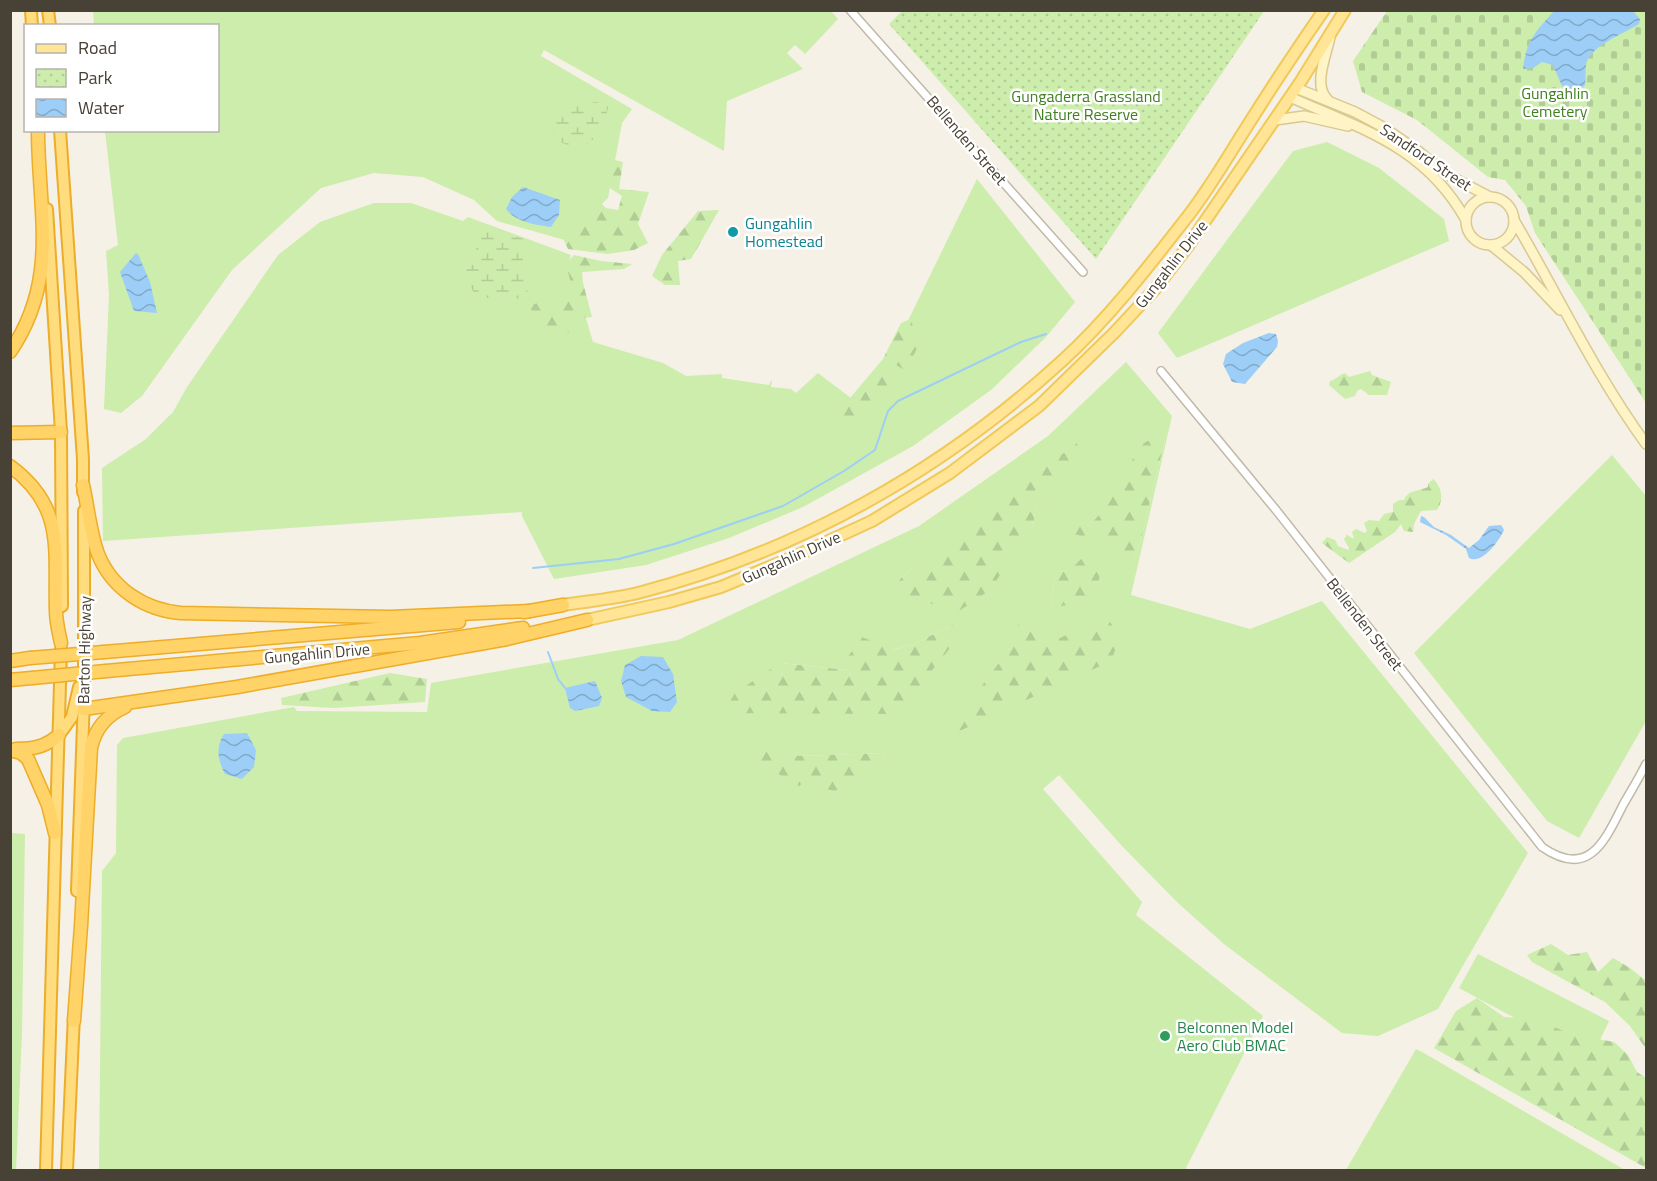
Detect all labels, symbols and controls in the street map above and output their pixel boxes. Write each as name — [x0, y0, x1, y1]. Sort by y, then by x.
legend — [24, 24, 219, 132]
text: Road — [78, 34, 117, 61]
text: Park — [78, 64, 113, 91]
park label: Gungahlin Cemetery — [1521, 81, 1589, 123]
park label: Gungaderra Grassland Nature Reserve — [1011, 84, 1161, 126]
street label: Bellenden Street — [921, 90, 1013, 190]
text: Water — [78, 94, 124, 121]
street label: Sandford Street — [1375, 117, 1477, 197]
place label: Gungahlin Homestead — [745, 211, 823, 253]
street label: Gungahlin Drive — [1129, 215, 1213, 313]
marker: Gungahlin Homestead — [726, 225, 740, 239]
street label: Gungahlin Drive — [738, 524, 844, 590]
street label: Bellenden Street — [1321, 573, 1409, 676]
street label: Barton Highway — [71, 595, 97, 704]
street label: Gungahlin Drive — [263, 636, 371, 670]
place label: Belconnen Model Aero Club BMAC — [1177, 1015, 1293, 1057]
marker: Belconnen Model Aero Club BMAC — [1158, 1029, 1172, 1043]

